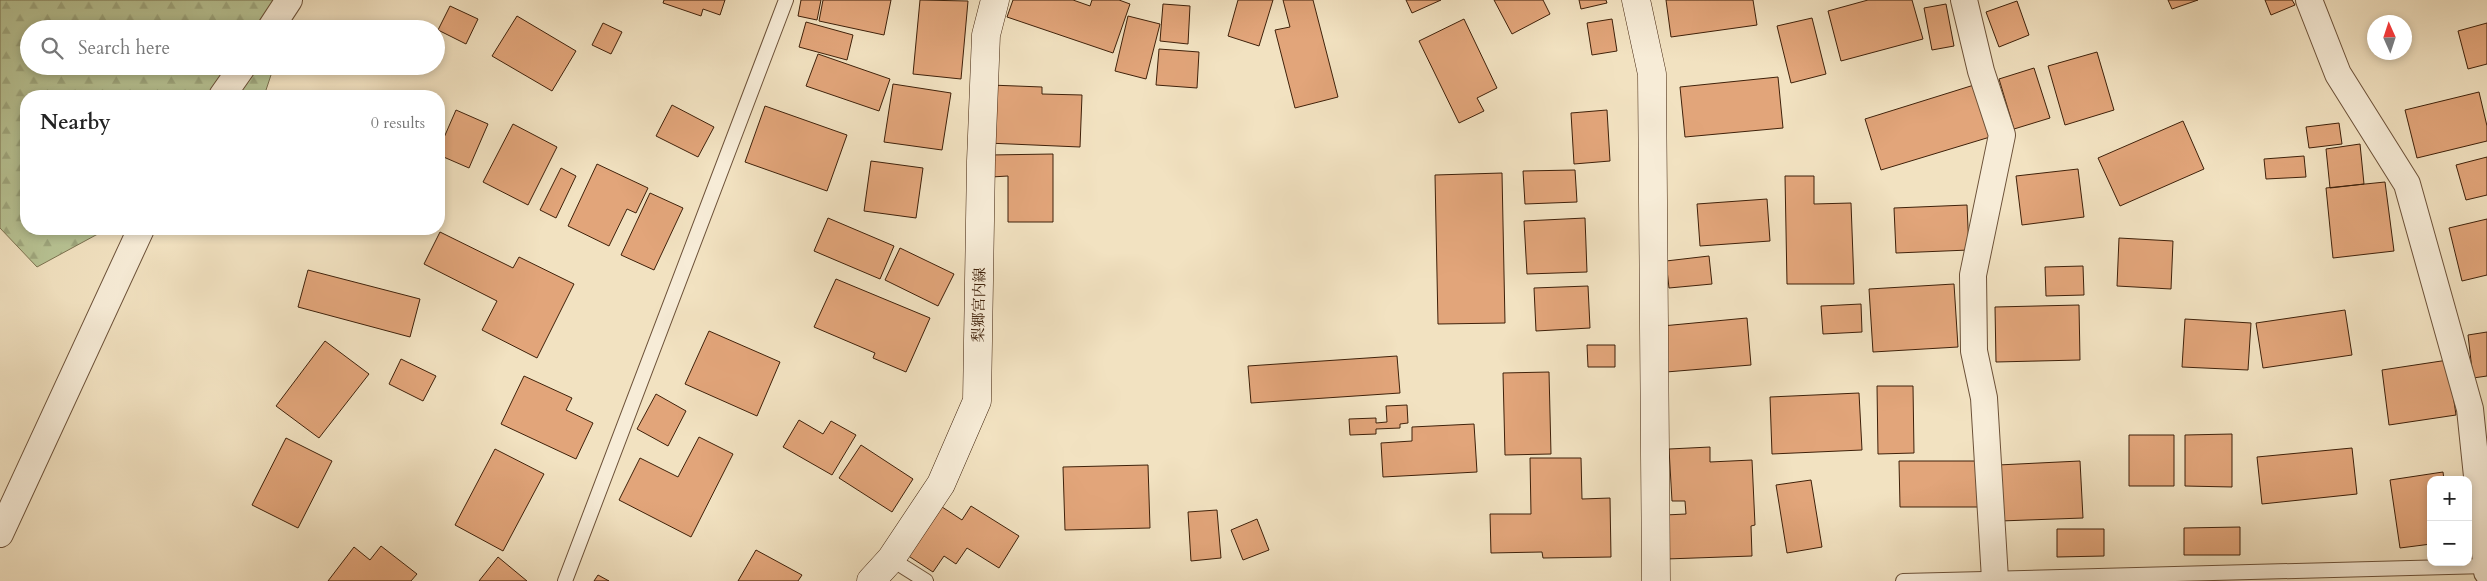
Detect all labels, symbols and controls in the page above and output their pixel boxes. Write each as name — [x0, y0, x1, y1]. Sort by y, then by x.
north arrow — [2367, 15, 2412, 60]
search box — [20, 20, 445, 75]
icon: search — [38, 34, 66, 62]
text: Search here — [78, 35, 170, 61]
text: Nearby — [40, 108, 111, 137]
text: 0 results — [371, 112, 425, 134]
street label: 梨郷宮内線 — [968, 267, 990, 343]
map controls — [2427, 476, 2472, 566]
button: + — [2427, 476, 2472, 521]
button: − — [2427, 521, 2472, 566]

